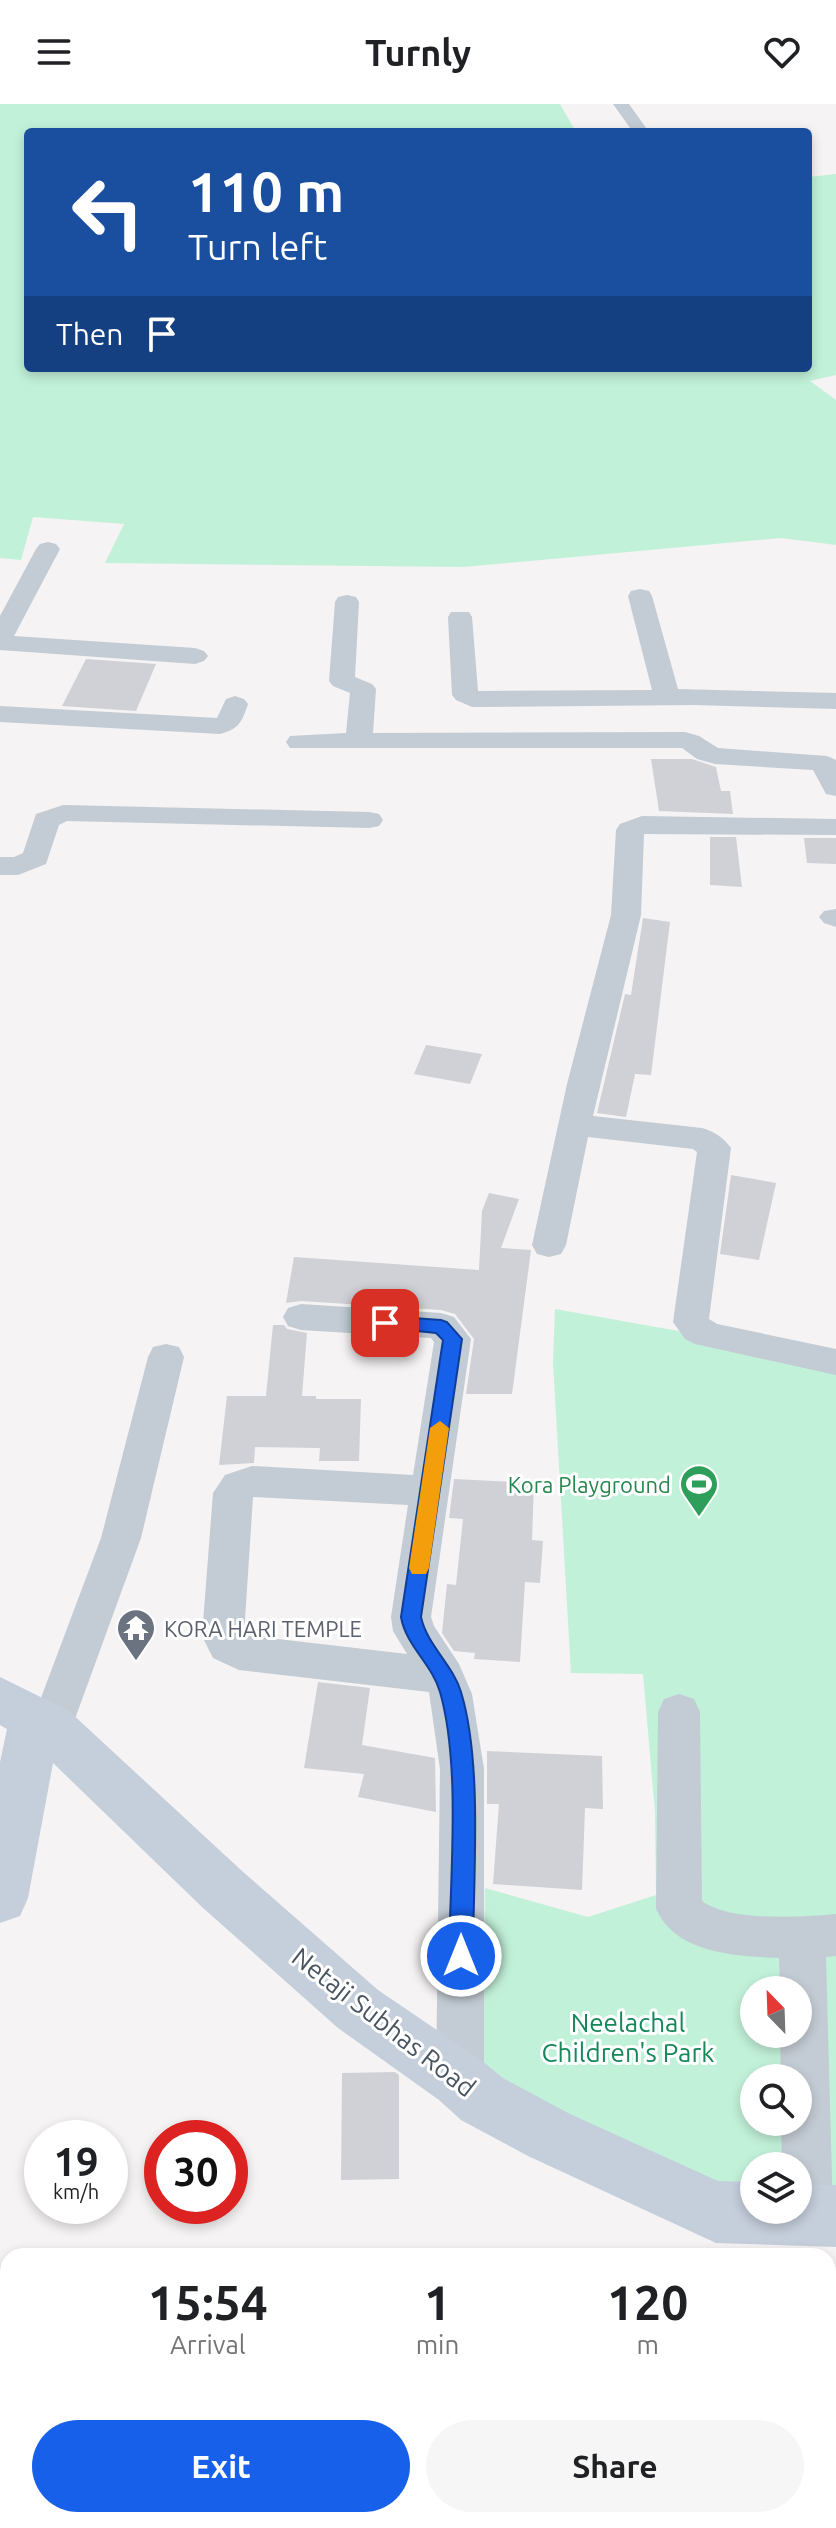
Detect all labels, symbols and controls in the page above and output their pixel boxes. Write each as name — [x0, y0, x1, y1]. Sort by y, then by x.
icon: menu — [32, 30, 76, 74]
icon: heart — [760, 30, 804, 74]
text: Turnly — [365, 32, 471, 73]
icon: left — [56, 160, 160, 264]
text: 110 m — [188, 160, 344, 223]
text: Turn left — [188, 226, 327, 267]
icon: arrive — [140, 312, 184, 356]
text: Then — [56, 317, 124, 351]
pin — [351, 1289, 419, 1357]
icon: arrive — [363, 1301, 407, 1345]
sports icon: Kora Playground — [678, 1463, 720, 1518]
place label: Kora Playground — [508, 1472, 671, 1497]
temple icon: KORA HARI TEMPLE — [115, 1607, 157, 1662]
place label: KORA HARI TEMPLE — [164, 1616, 362, 1641]
position arrow — [419, 1914, 503, 1998]
street label: Netaji Subhas Road — [287, 1942, 481, 2102]
north arrow — [740, 1976, 812, 2048]
map controls — [740, 1976, 812, 2224]
park label: Neelachal Children's Park — [542, 2008, 714, 2067]
button: search — [740, 2064, 812, 2136]
speed limit sign: 30 — [144, 2120, 248, 2224]
text: 19 — [53, 2139, 99, 2184]
button: layers — [740, 2152, 812, 2224]
text: km/h — [53, 2180, 99, 2203]
text: 15:54 — [148, 2275, 268, 2329]
text: 1 — [424, 2275, 451, 2329]
text: 120 — [607, 2275, 688, 2329]
text: Arrival — [170, 2330, 246, 2359]
text: min — [416, 2330, 459, 2359]
text: m — [636, 2330, 659, 2359]
button: Exit — [32, 2420, 410, 2512]
button: Share — [426, 2420, 804, 2512]

